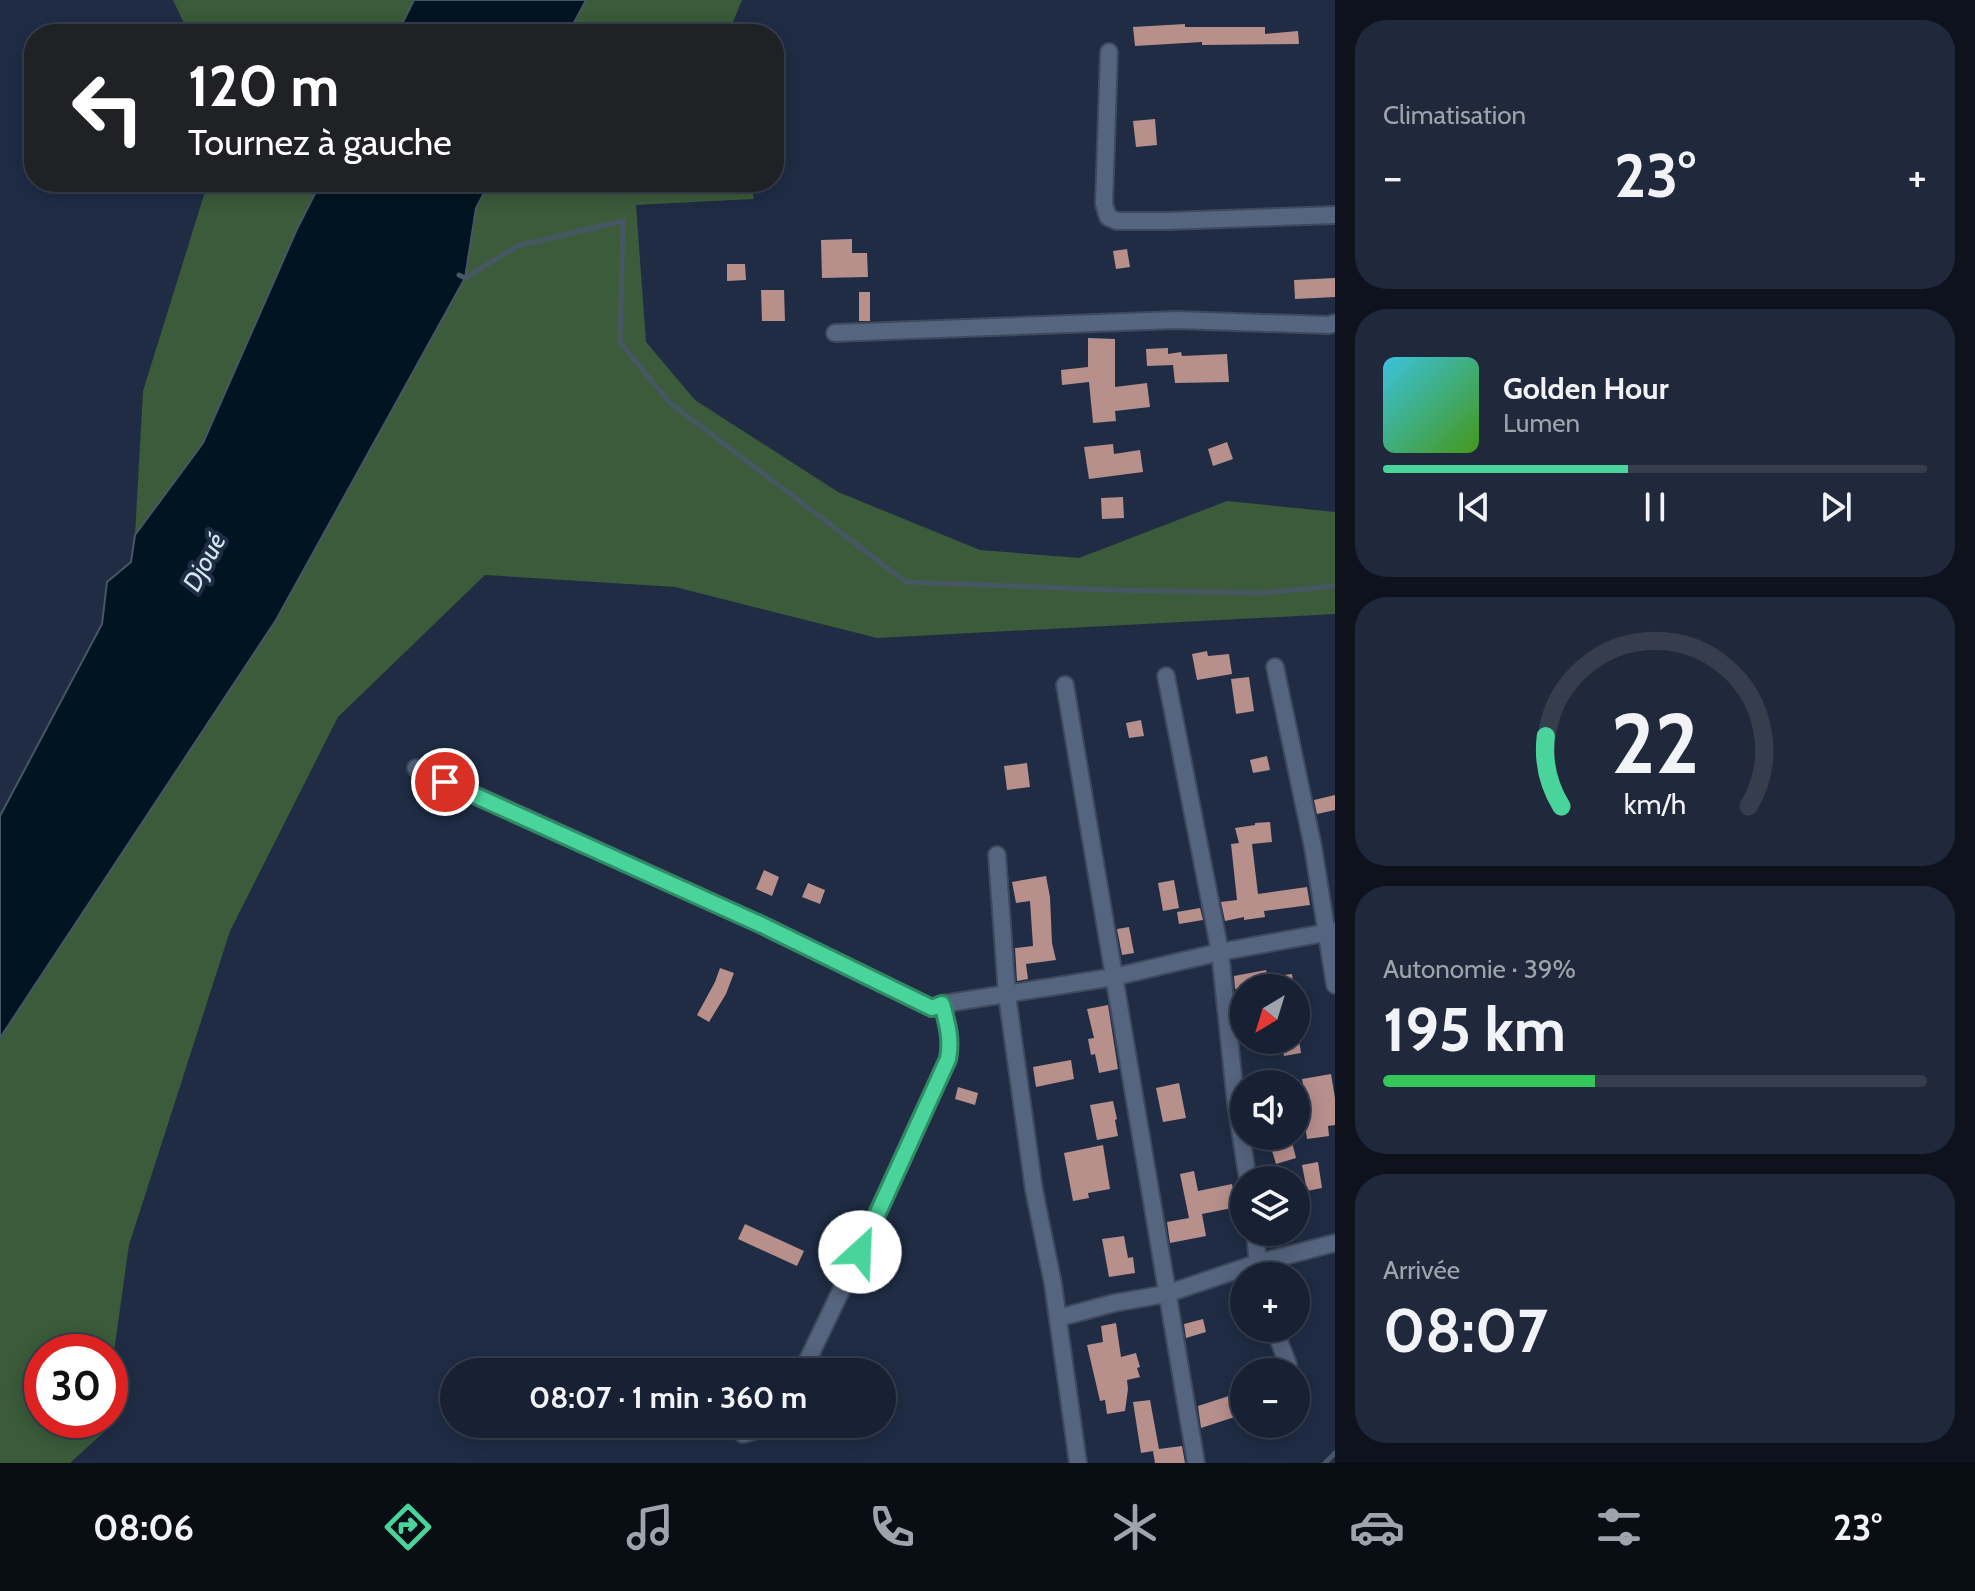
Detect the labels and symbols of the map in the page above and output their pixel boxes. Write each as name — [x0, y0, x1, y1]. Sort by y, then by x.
water label: Djoué — [176, 527, 232, 596]
pin — [411, 748, 479, 816]
north arrow — [1230, 974, 1310, 1054]
position arrow — [818, 1210, 902, 1294]
speed limit sign: 30 — [24, 1334, 128, 1438]

